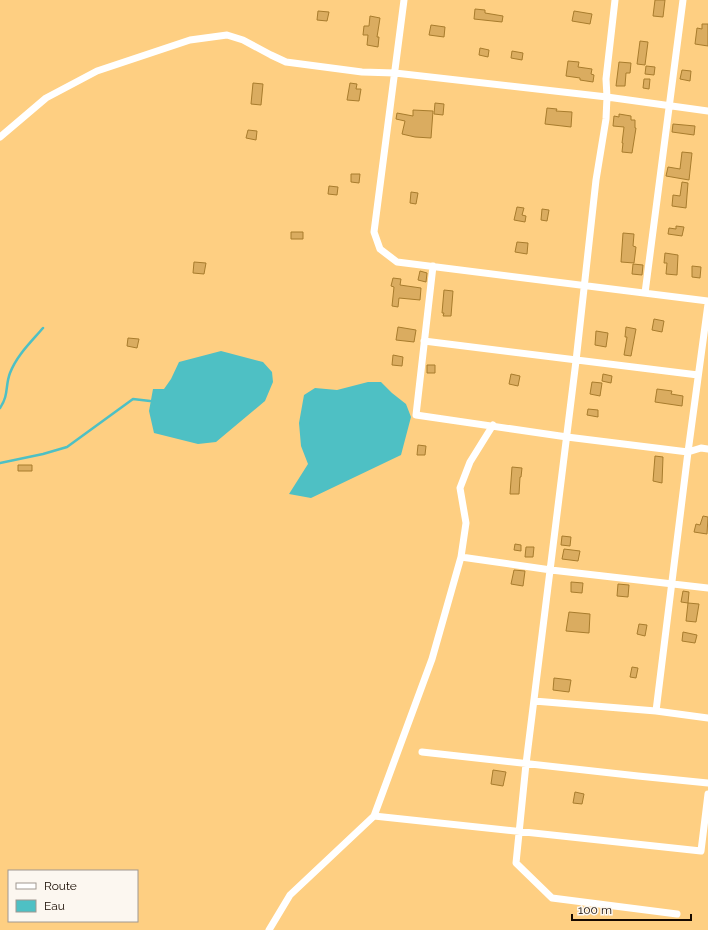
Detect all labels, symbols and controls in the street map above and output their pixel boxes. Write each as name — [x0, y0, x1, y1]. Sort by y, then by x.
legend — [8, 870, 138, 922]
text: Route — [44, 879, 77, 893]
scale bar — [572, 896, 691, 922]
text: Eau — [44, 899, 65, 913]
text: 100 m — [578, 903, 612, 917]

